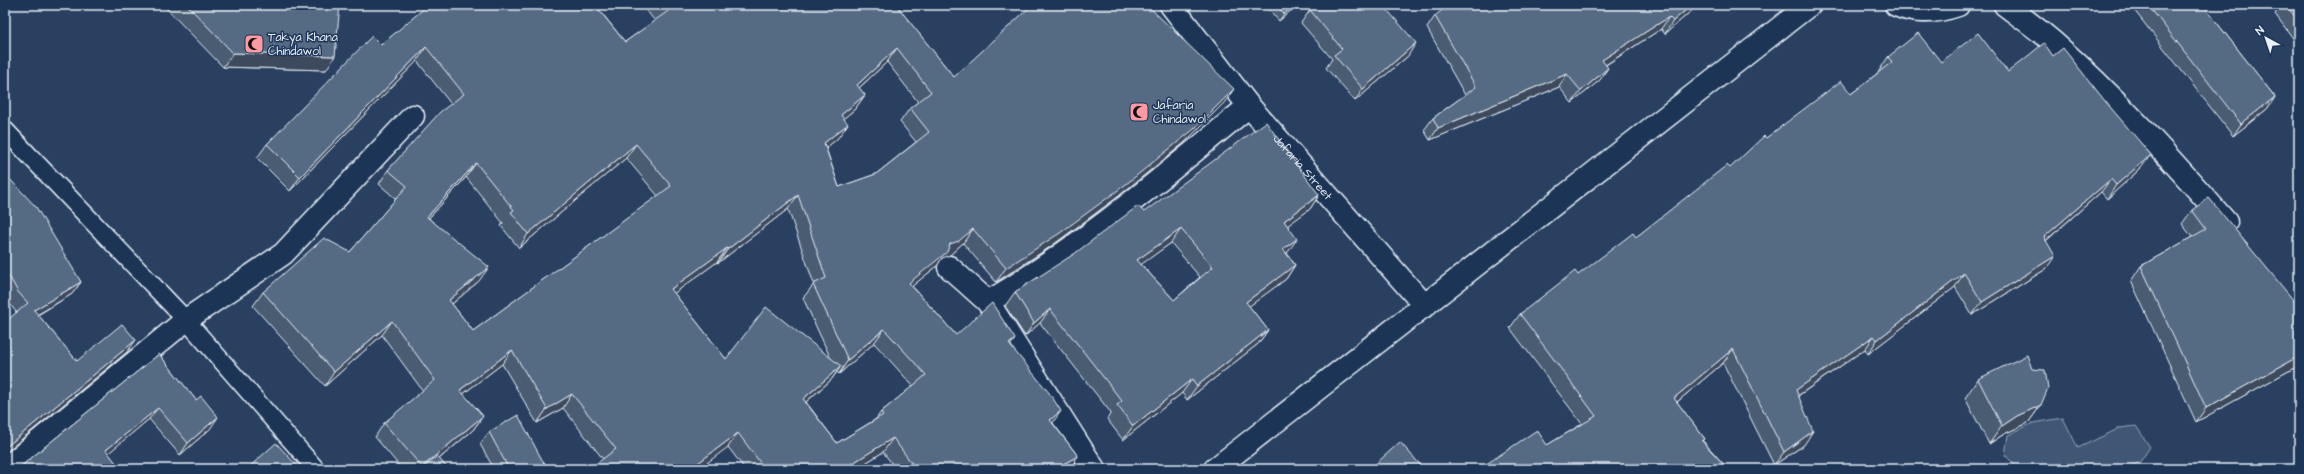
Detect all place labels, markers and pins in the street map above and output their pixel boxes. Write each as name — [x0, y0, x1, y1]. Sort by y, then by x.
place label: Takya Khana Chindawol — [268, 29, 338, 60]
mosque icon: Takya Khana Chindawol — [243, 33, 265, 55]
place label: Jafaria Chindawol — [1153, 97, 1206, 128]
mosque icon: Jafaria Chindawol — [1128, 101, 1150, 123]

